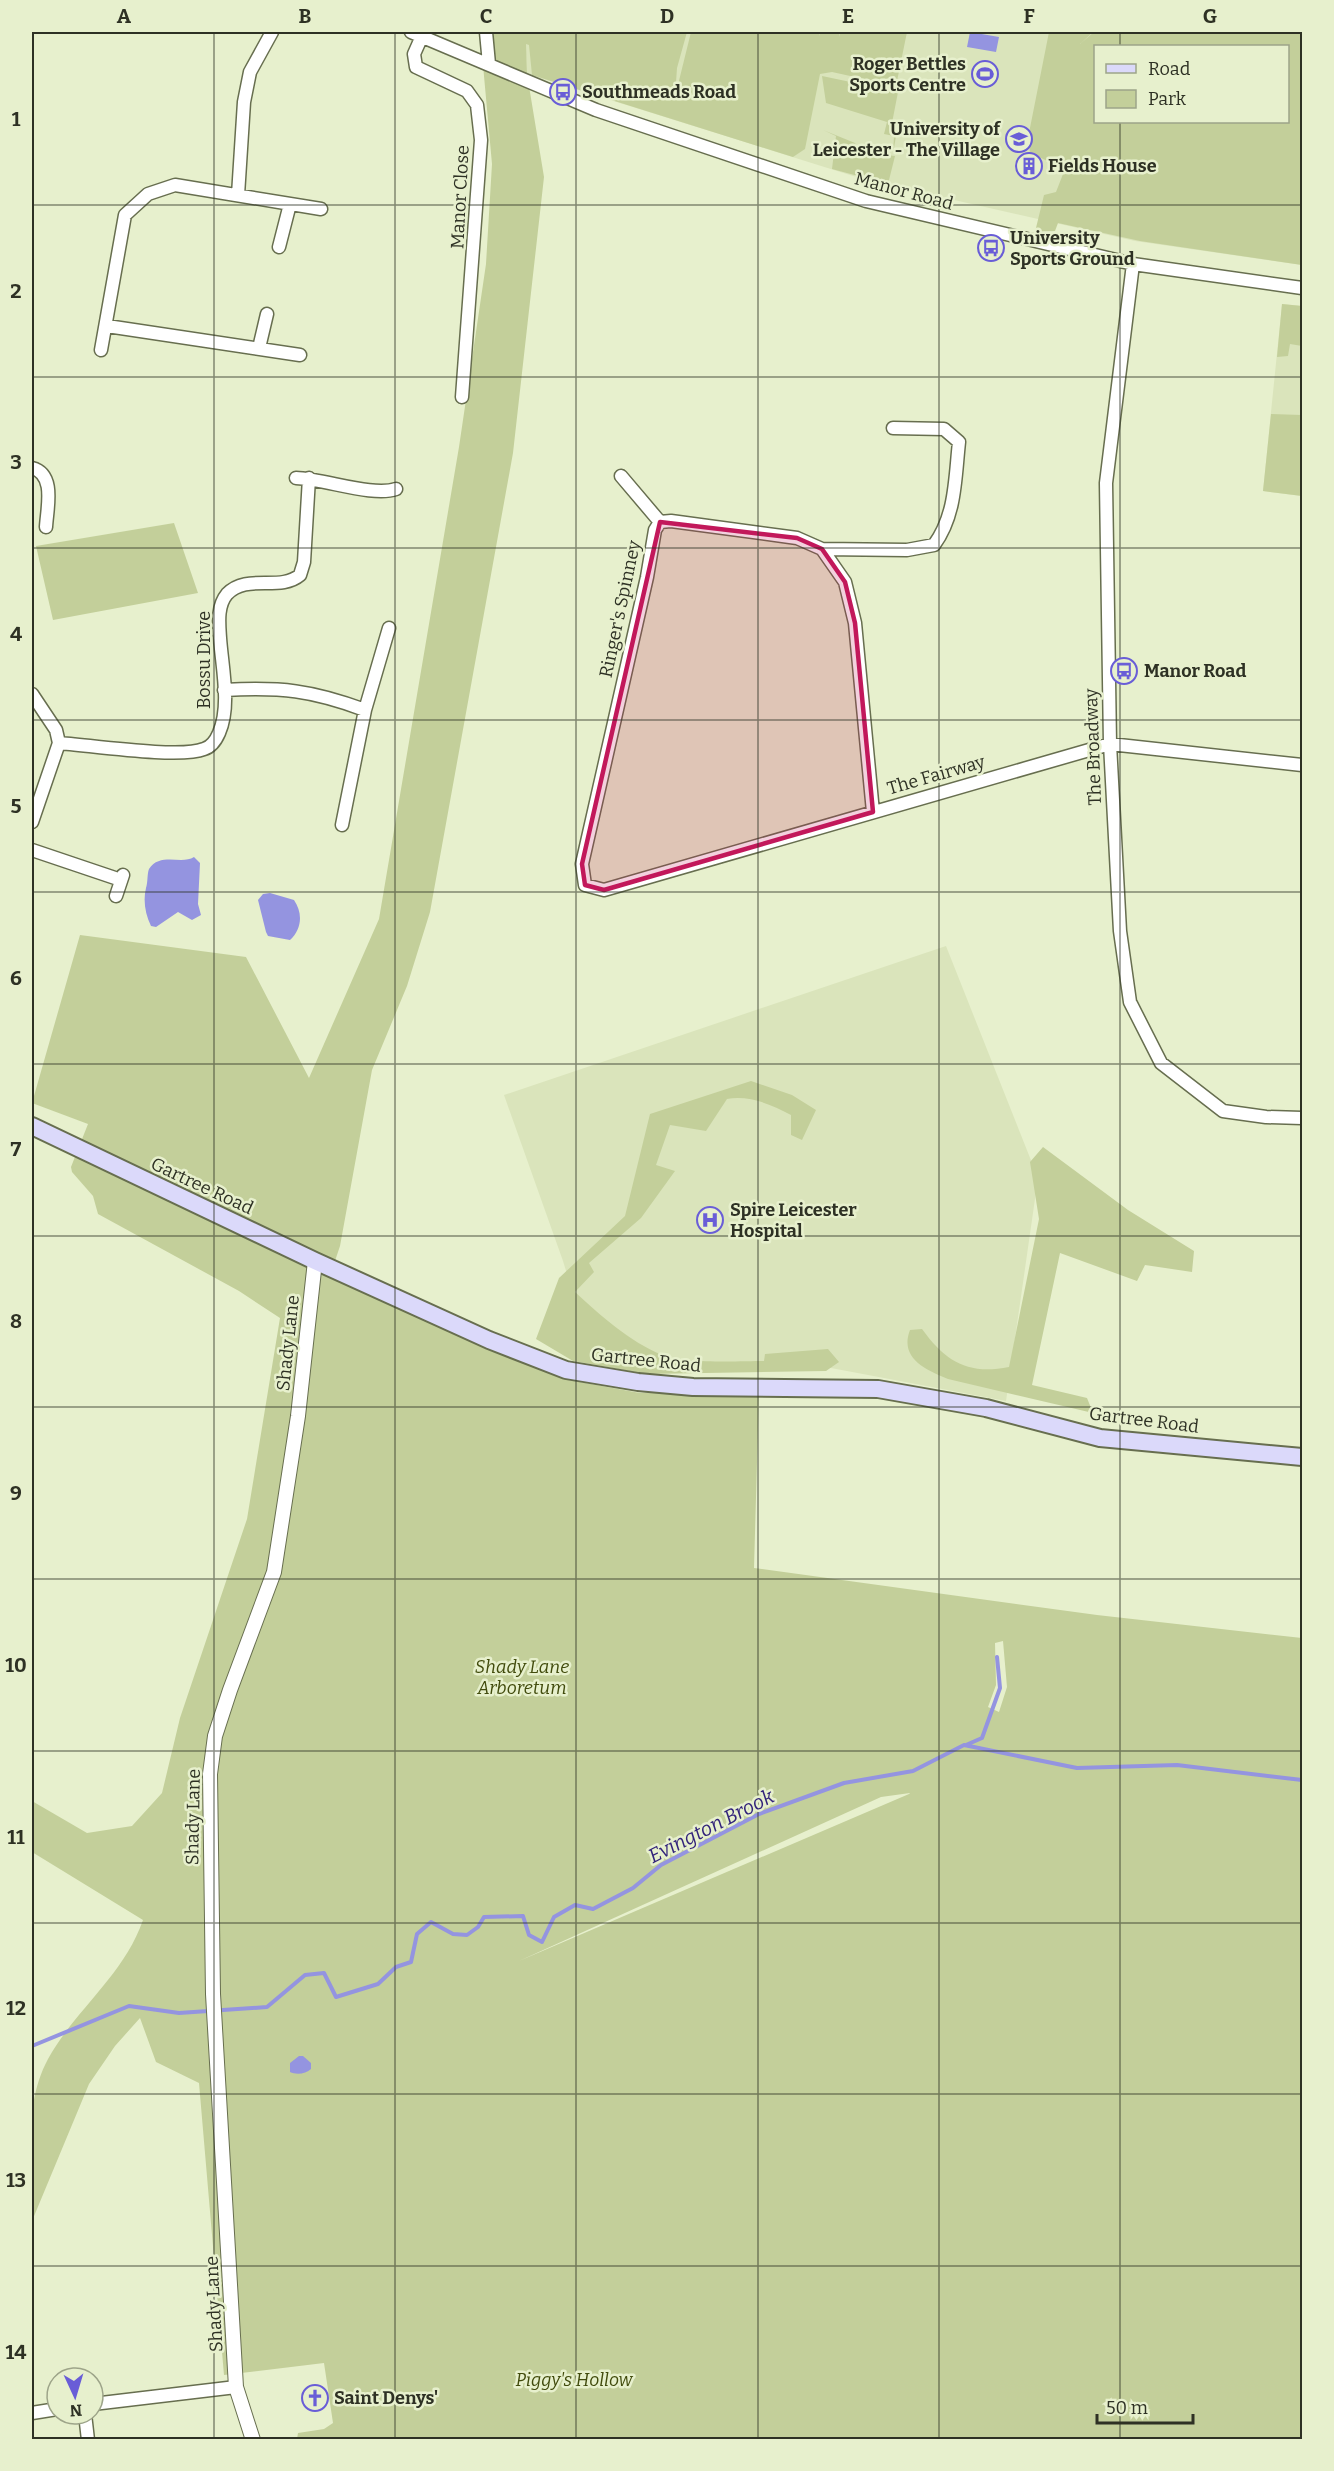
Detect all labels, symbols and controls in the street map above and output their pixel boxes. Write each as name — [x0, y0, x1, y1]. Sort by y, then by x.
text: A — [117, 4, 132, 28]
text: B — [299, 4, 312, 28]
text: C — [480, 4, 492, 28]
text: D — [660, 4, 674, 28]
text: E — [842, 4, 854, 28]
text: F — [1023, 4, 1035, 28]
text: G — [1203, 4, 1217, 28]
legend — [1094, 45, 1289, 123]
place label: Roger Bettles Sports Centre — [849, 53, 966, 96]
text: Road — [1148, 58, 1191, 80]
sports icon: Roger Bettles Sports Centre — [970, 59, 1000, 89]
bus stop icon: Southmeads Road — [548, 77, 578, 107]
place label: Southmeads Road — [582, 81, 736, 103]
text: Park — [1148, 88, 1187, 110]
text: 1 — [12, 107, 21, 131]
place label: University of Leicester - The Village — [813, 118, 1001, 161]
school or university icon: University of Leicester - The Village — [1004, 124, 1034, 154]
street label: Manor Close — [446, 145, 474, 249]
building icon: Fields House — [1014, 151, 1044, 181]
place label: Fields House — [1048, 155, 1157, 177]
street label: Manor Road — [852, 167, 956, 215]
place label: University Sports Ground — [1010, 227, 1135, 270]
bus stop icon: University Sports Ground — [976, 233, 1006, 263]
text: 2 — [10, 279, 22, 303]
text: 3 — [10, 450, 22, 474]
street label: Ringer's Spinney — [595, 538, 645, 680]
street label: Bossu Drive — [193, 611, 215, 709]
text: 4 — [10, 622, 22, 646]
bus stop icon: Manor Road — [1109, 656, 1139, 686]
place label: Manor Road — [1144, 660, 1246, 682]
street label: The Broadway — [1080, 688, 1106, 806]
street label: The Fairway — [885, 750, 988, 799]
text: 5 — [11, 794, 22, 818]
text: 6 — [10, 966, 22, 990]
text: 7 — [11, 1137, 22, 1161]
street label: Gartree Road — [147, 1153, 257, 1219]
place label: Spire Leicester Hospital — [730, 1199, 857, 1242]
hospital icon: Spire Leicester Hospital — [695, 1205, 725, 1235]
street label: Shady Lane — [272, 1294, 304, 1392]
text: 8 — [10, 1309, 22, 1333]
street label: Gartree Road — [590, 1343, 702, 1377]
street label: Gartree Road — [1088, 1402, 1201, 1438]
text: 9 — [10, 1481, 22, 1505]
text: 10 — [5, 1653, 27, 1677]
park label: Shady Lane Arboretum — [475, 1656, 569, 1699]
street label: Shady Lane — [181, 1769, 205, 1865]
water label: Evington Brook — [644, 1784, 778, 1868]
text: 11 — [7, 1825, 25, 1849]
text: 12 — [6, 1996, 26, 2020]
text: 13 — [6, 2168, 26, 2192]
street label: Shady Lane — [200, 2255, 228, 2353]
text: 14 — [6, 2340, 26, 2364]
north arrow — [45, 2366, 105, 2426]
park label: Piggy's Hollow — [516, 2369, 634, 2391]
church icon: Saint Denys' — [300, 2383, 330, 2413]
place label: Saint Denys' — [334, 2387, 438, 2409]
scale bar — [1097, 2387, 1193, 2425]
text: 50 m — [1106, 2397, 1148, 2419]
text: N — [69, 2401, 83, 2420]

